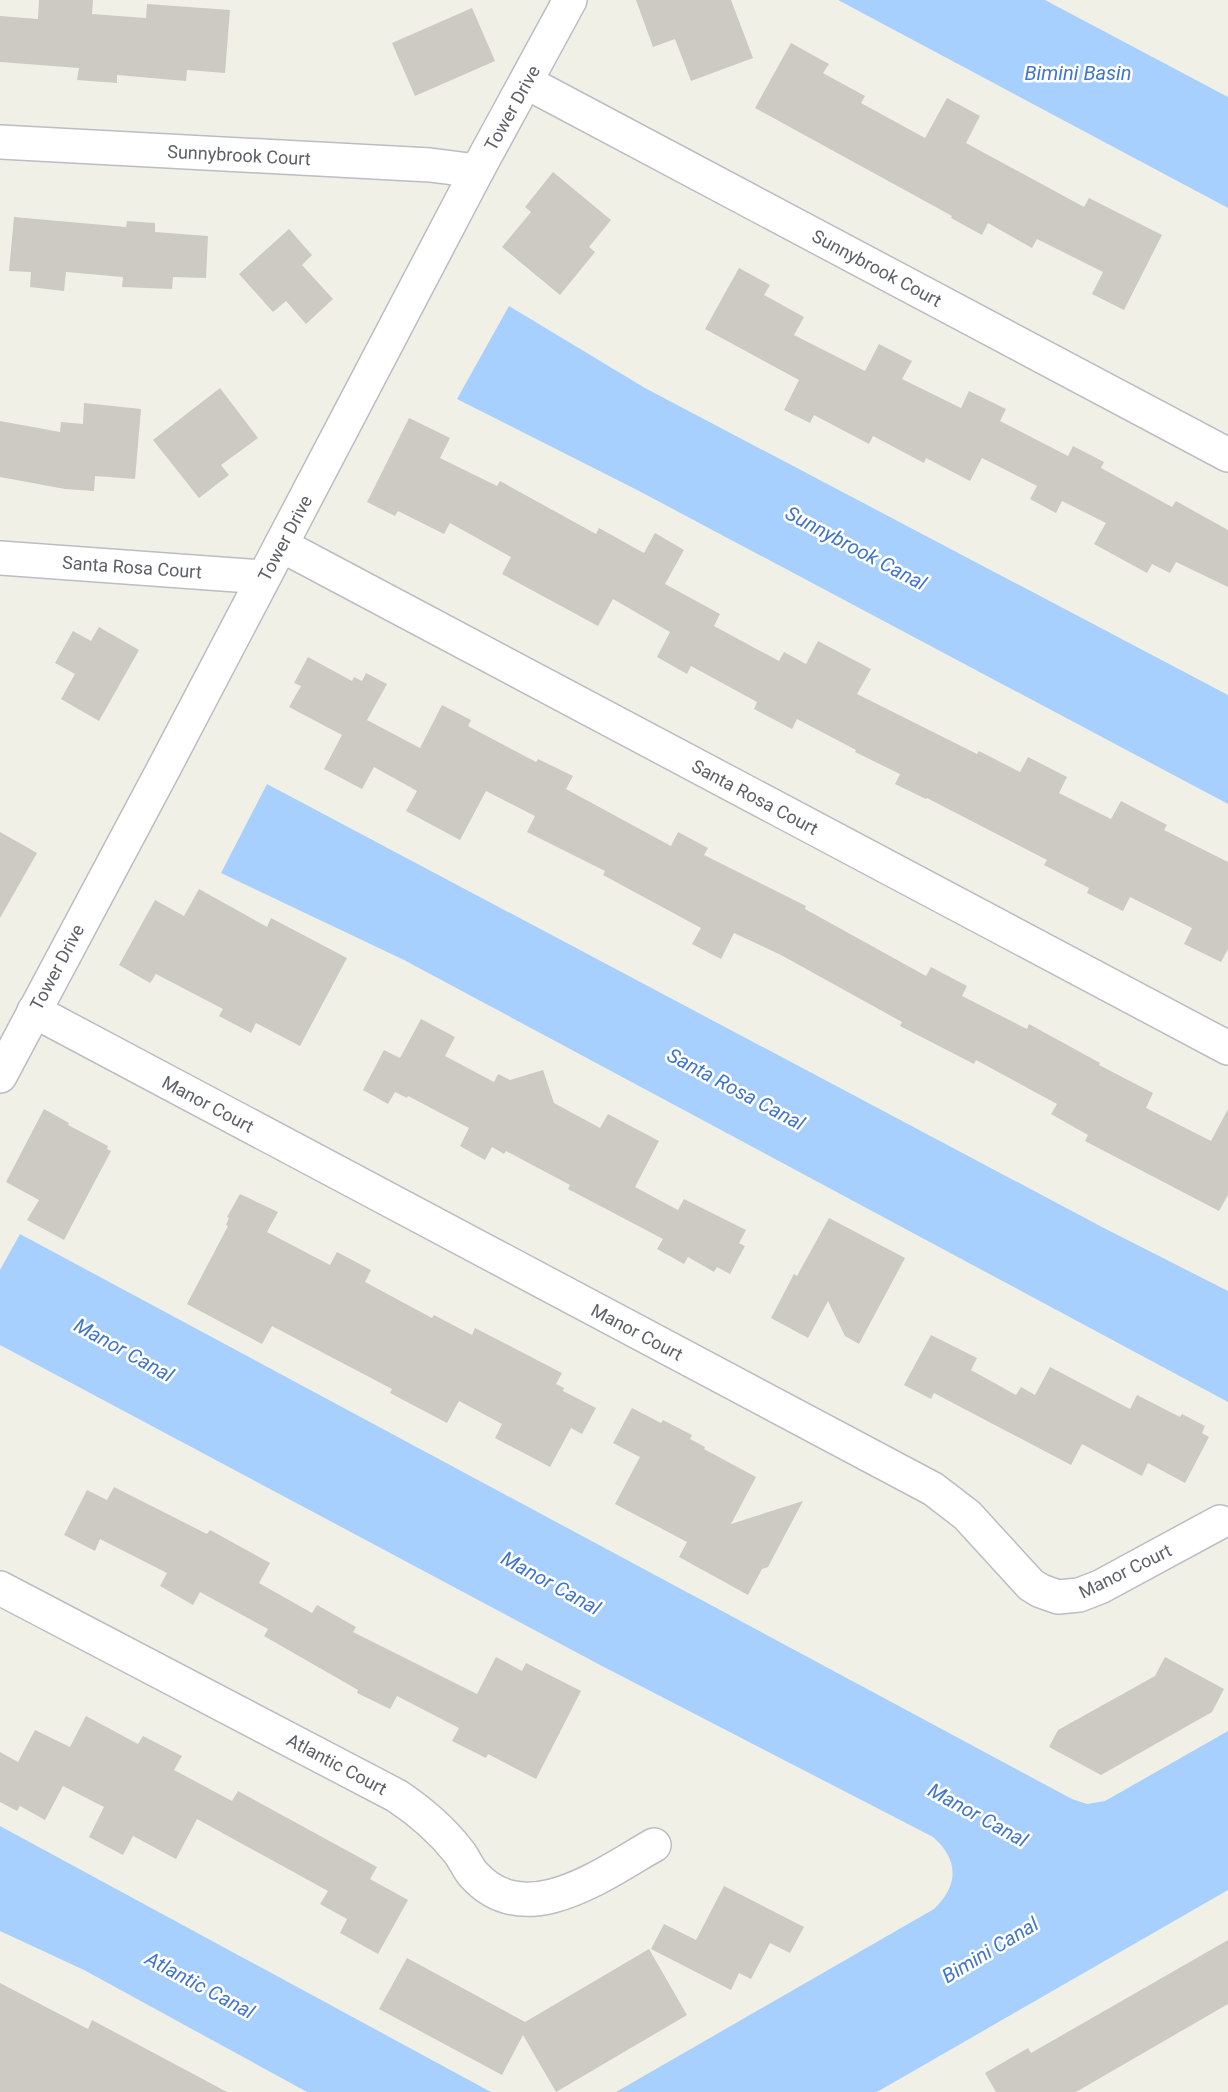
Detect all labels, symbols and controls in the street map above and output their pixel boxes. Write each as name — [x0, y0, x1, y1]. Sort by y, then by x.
water label: Bimini Basin — [1025, 61, 1131, 85]
street label: Tower Drive — [480, 62, 544, 154]
street label: Sunnybrook Court — [167, 141, 311, 169]
street label: Sunnybrook Court — [809, 225, 945, 311]
street label: Tower Drive — [254, 491, 316, 585]
water label: Sunnybrook Canal — [781, 501, 931, 595]
street label: Santa Rosa Court — [62, 552, 203, 582]
street label: Santa Rosa Court — [688, 755, 822, 839]
street label: Tower Drive — [26, 920, 88, 1014]
water label: Santa Rosa Canal — [663, 1043, 809, 1135]
street label: Manor Court — [159, 1071, 257, 1137]
street label: Manor Court — [588, 1299, 686, 1365]
water label: Manor Canal — [70, 1313, 178, 1387]
street label: Manor Court — [1075, 1539, 1175, 1602]
water label: Manor Canal — [497, 1546, 605, 1620]
street label: Atlantic Court — [283, 1729, 391, 1799]
water label: Manor Canal — [924, 1778, 1032, 1852]
water label: Bimini Canal — [938, 1912, 1043, 1988]
water label: Atlantic Canal — [140, 1946, 259, 2024]

